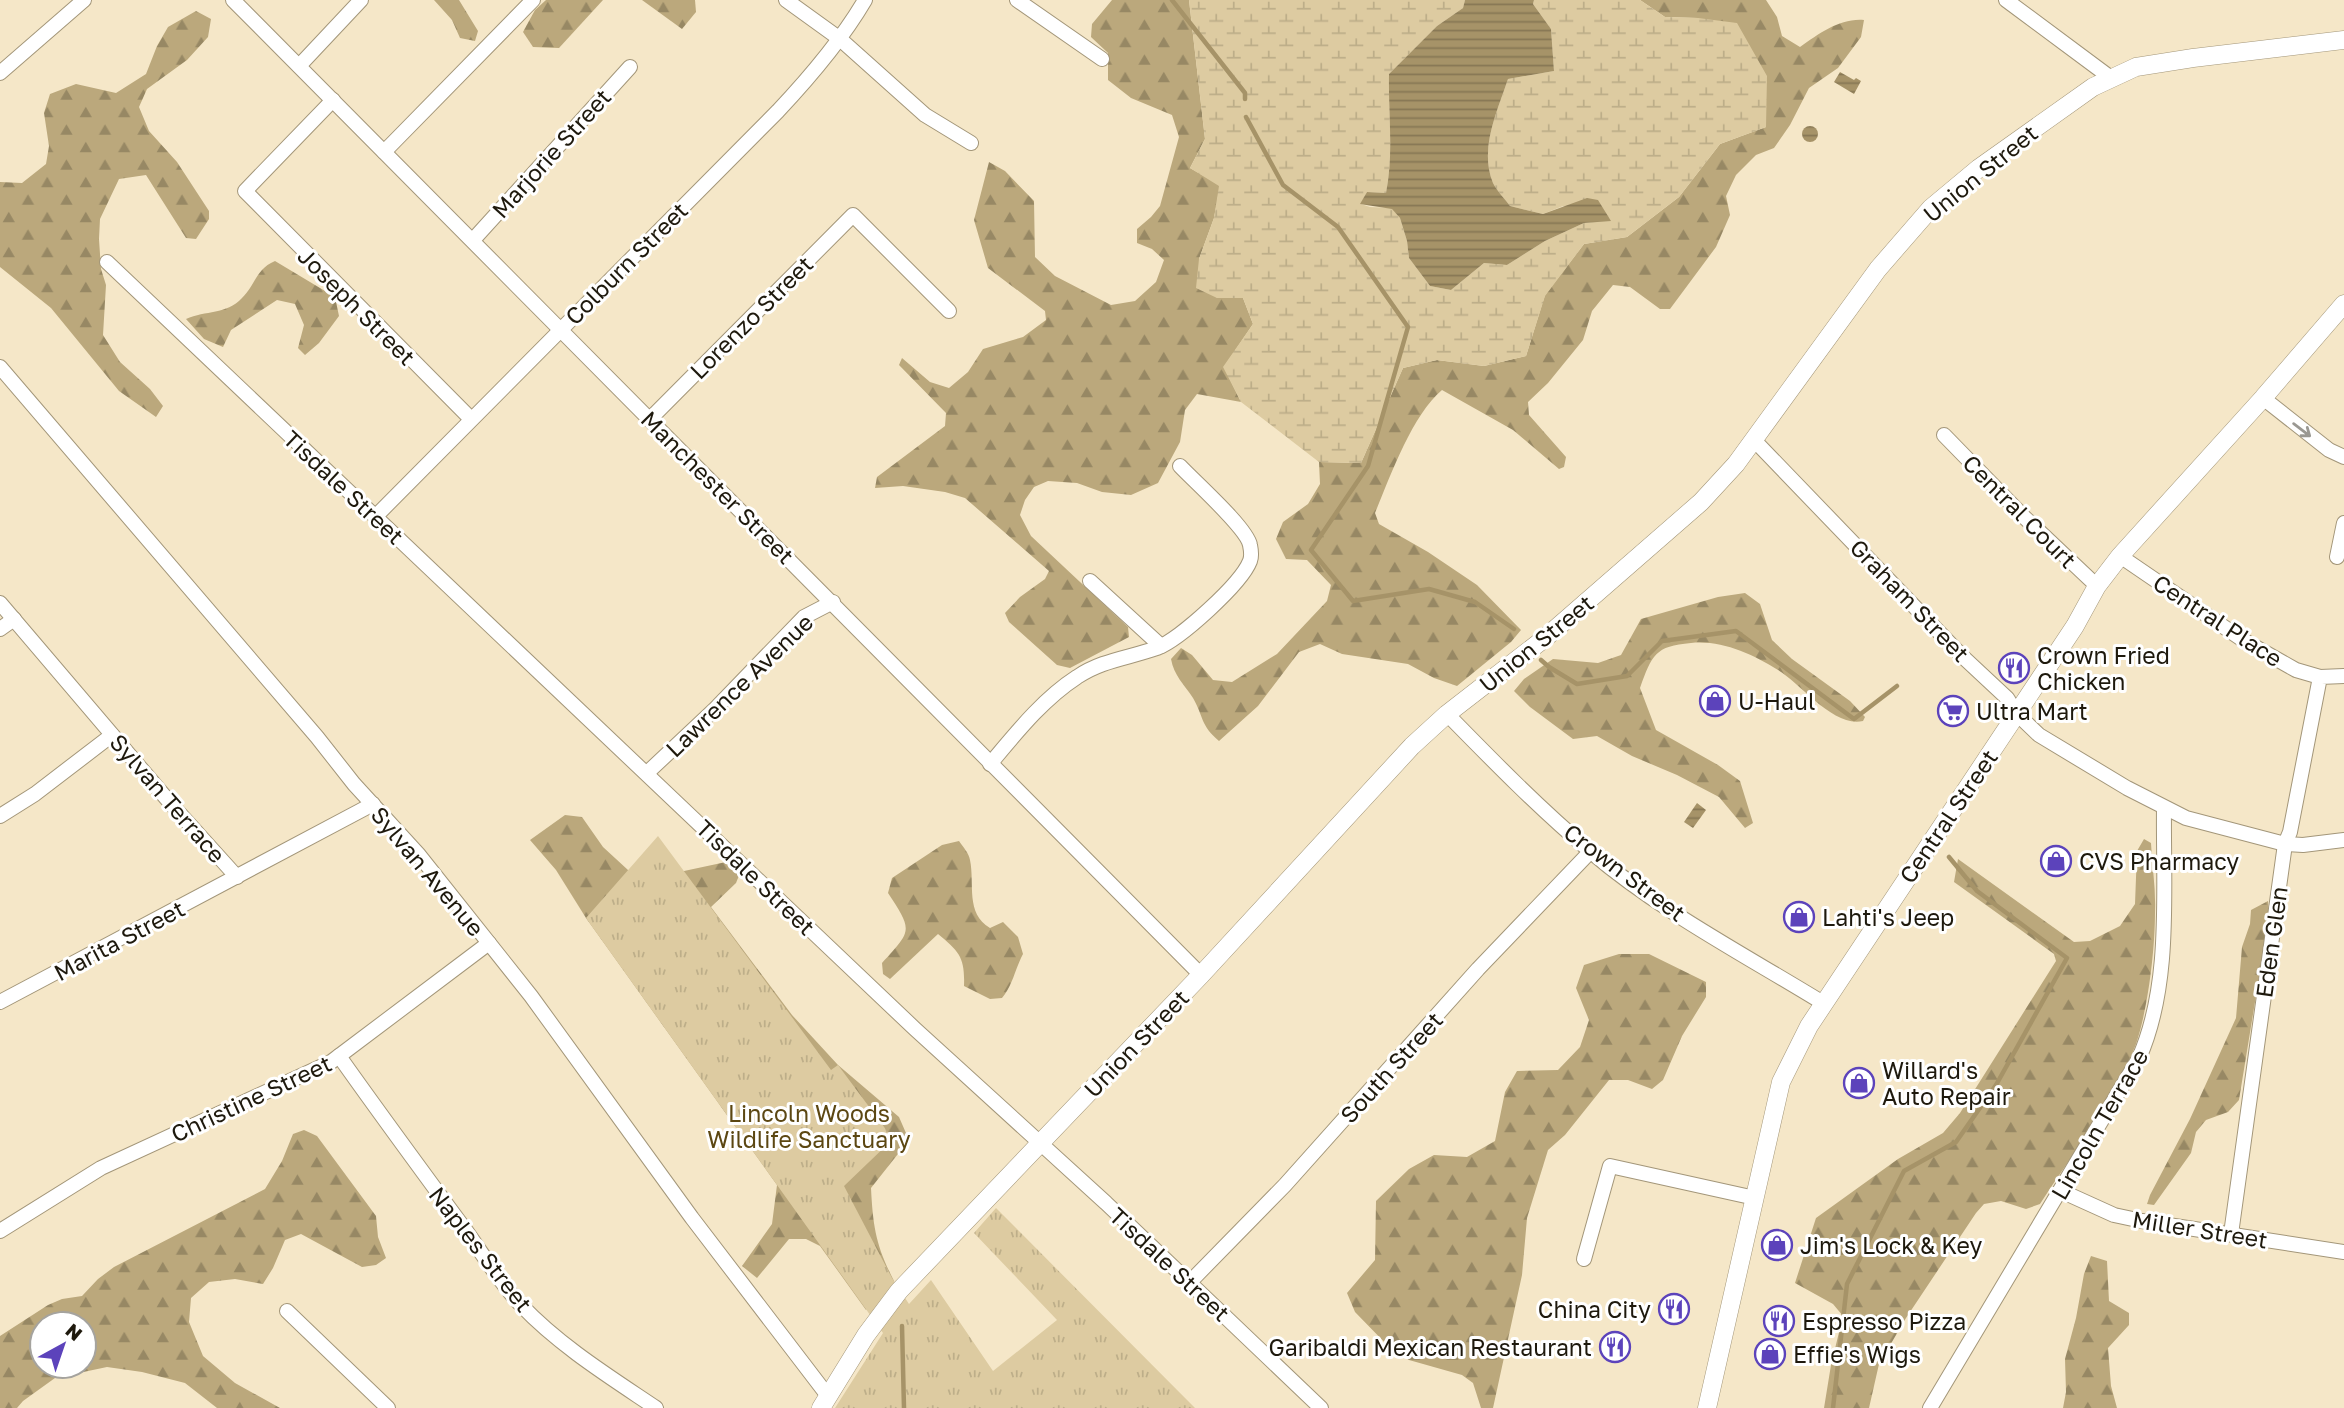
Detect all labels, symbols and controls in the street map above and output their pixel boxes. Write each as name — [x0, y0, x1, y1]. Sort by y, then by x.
street label: Marjorie Street — [486, 83, 616, 223]
street label: Union Street — [1917, 118, 2043, 228]
street label: Colburn Street — [559, 196, 693, 330]
street label: Joseph Street — [293, 242, 421, 370]
street label: Lorenzo Street — [684, 250, 818, 384]
street label: Manchester Street — [636, 405, 800, 569]
one-way arrow — [2292, 422, 2311, 437]
street label: Tisdale Street — [278, 424, 410, 550]
street label: Central Court — [1957, 448, 2083, 574]
street label: Graham Street — [1845, 533, 1975, 667]
street label: Central Place — [2148, 568, 2288, 672]
street label: Union Street — [1473, 588, 1599, 698]
street label: Lawrence Avenue — [660, 608, 818, 762]
place label: Crown Fried Chicken — [2037, 641, 2170, 695]
restaurant icon: Crown Fried Chicken — [1997, 651, 2031, 685]
shop icon: U-Haul — [1698, 684, 1732, 718]
place label: U-Haul — [1738, 687, 1815, 715]
supermarket icon: Ultra Mart — [1936, 694, 1970, 728]
place label: Ultra Mart — [1976, 697, 2088, 725]
street label: Sylvan Terrace — [104, 728, 232, 868]
street label: Central Street — [1893, 744, 2003, 888]
street label: Sylvan Avenue — [366, 801, 490, 941]
street label: Tisdale Street — [691, 813, 821, 941]
street label: Crown Street — [1559, 817, 1691, 927]
shop icon: CVS Pharmacy — [2039, 844, 2073, 878]
place label: CVS Pharmacy — [2079, 847, 2239, 875]
street label: Eden Glen — [2249, 885, 2293, 999]
street label: Marita Street — [49, 894, 189, 986]
shop icon: Lahti's Jeep — [1782, 900, 1816, 934]
place label: Lahti's Jeep — [1822, 903, 1954, 931]
street label: Union Street — [1078, 983, 1194, 1103]
street label: South Street — [1334, 1006, 1448, 1128]
street label: Lincoln Terrace — [2045, 1044, 2153, 1204]
street label: Christine Street — [166, 1049, 336, 1147]
place label: Willard's Auto Repair — [1882, 1056, 2011, 1110]
shop icon: Willard's Auto Repair — [1842, 1066, 1876, 1100]
park label: Lincoln Woods Wildlife Sanctuary — [707, 1099, 911, 1153]
street label: Naples Street — [423, 1181, 539, 1317]
street label: Tisdale Street — [1104, 1201, 1236, 1327]
street label: Miller Street — [2130, 1204, 2270, 1254]
shop icon: Jim's Lock & Key — [1760, 1228, 1794, 1262]
place label: Jim's Lock & Key — [1800, 1231, 1982, 1259]
restaurant icon: China City — [1657, 1292, 1691, 1326]
place label: China City — [1538, 1295, 1651, 1323]
restaurant icon: Espresso Pizza — [1762, 1304, 1796, 1338]
place label: Espresso Pizza — [1802, 1307, 1966, 1335]
north arrow — [28, 1310, 98, 1380]
text: N — [61, 1318, 87, 1345]
restaurant icon: Garibaldi Mexican Restaurant — [1598, 1330, 1632, 1364]
place label: Garibaldi Mexican Restaurant — [1269, 1333, 1592, 1361]
shop icon: Effie's Wigs — [1753, 1337, 1787, 1371]
place label: Effie's Wigs — [1793, 1340, 1921, 1368]

